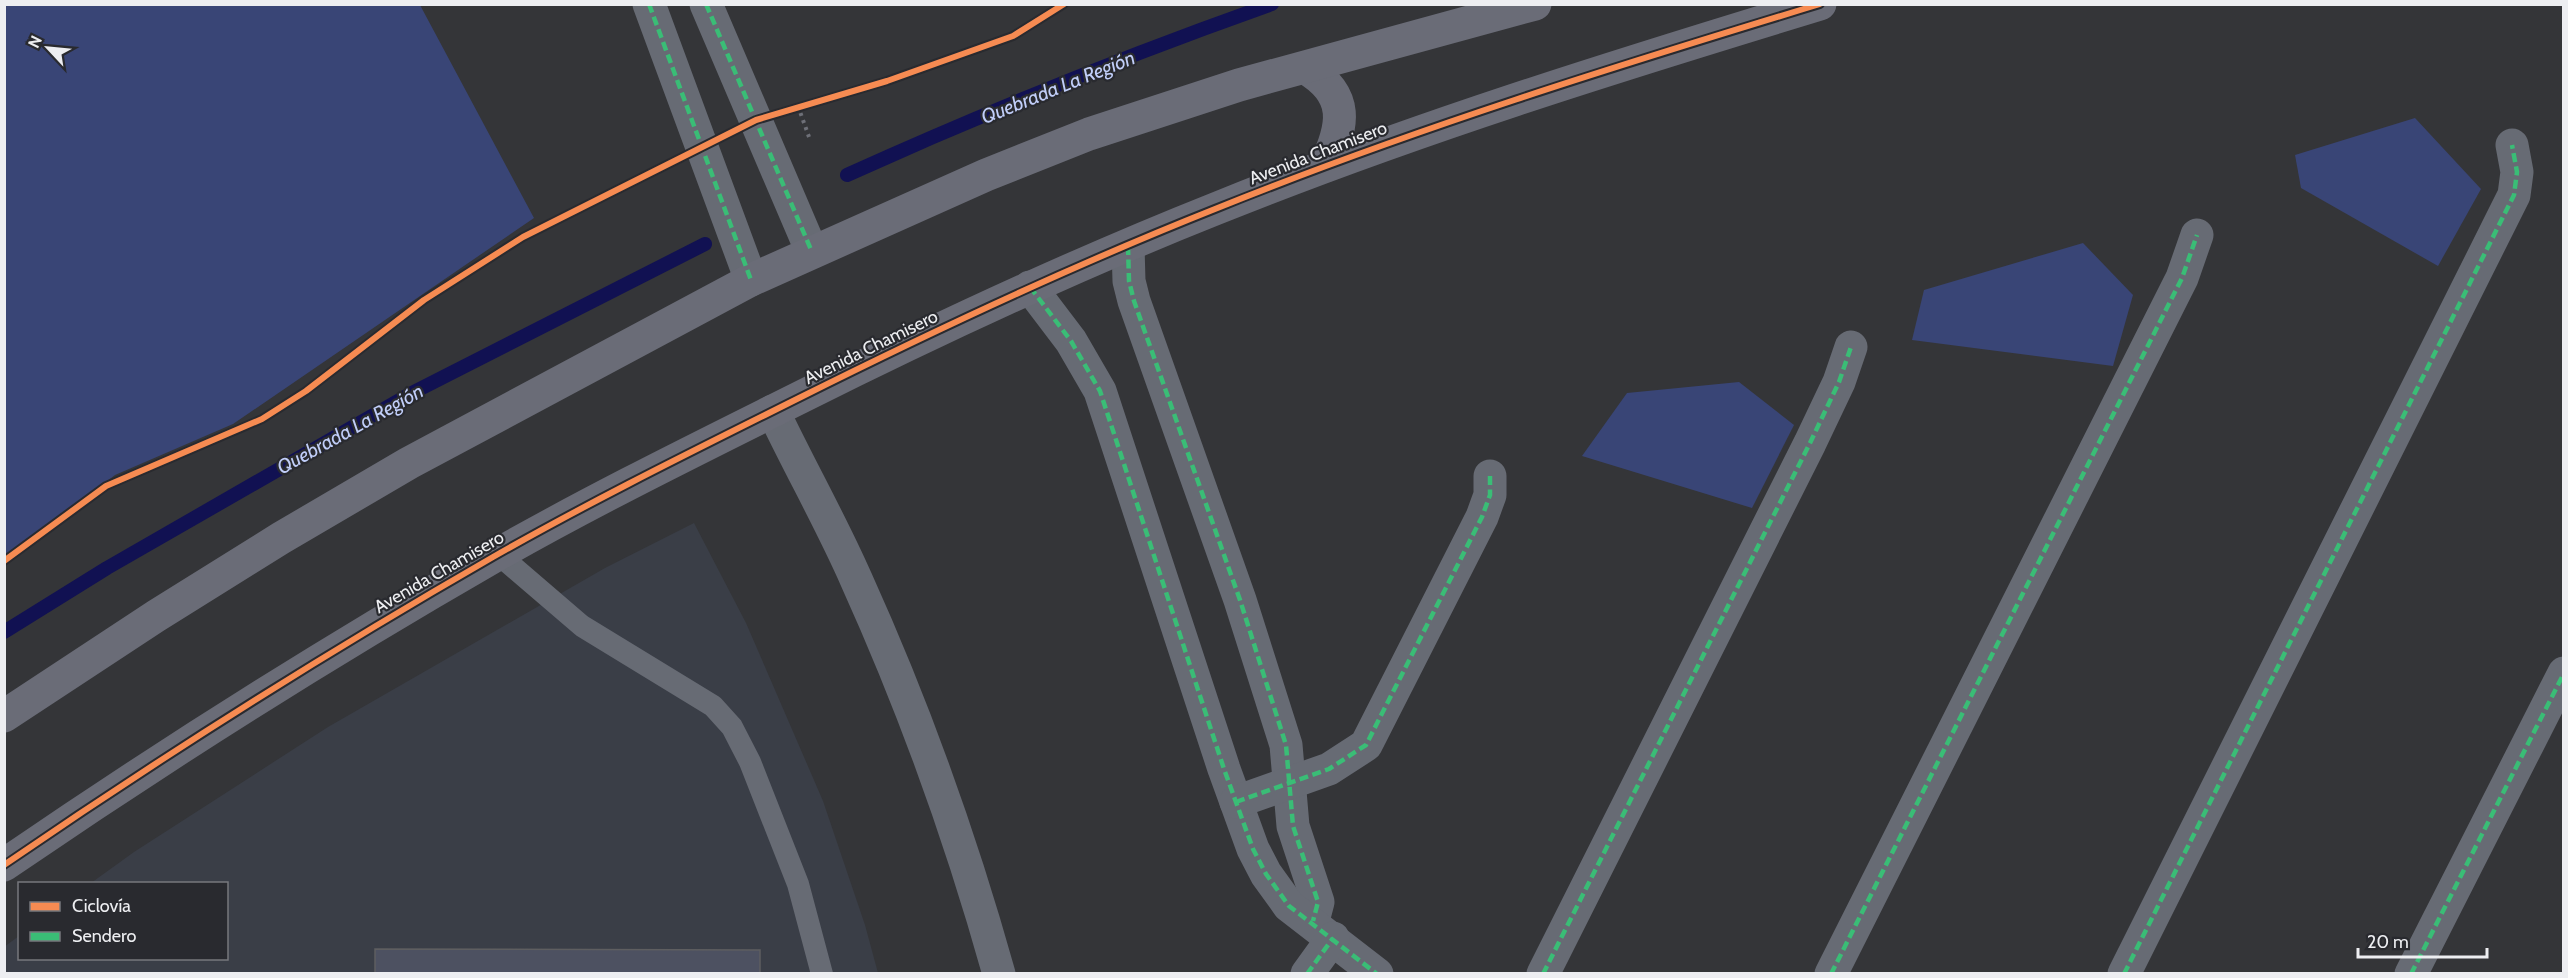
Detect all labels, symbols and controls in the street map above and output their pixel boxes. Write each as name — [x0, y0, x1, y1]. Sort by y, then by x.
north arrow — [18, 18, 78, 78]
text: N — [24, 32, 46, 51]
water label: Quebrada La Región — [977, 45, 1139, 129]
street label: Avenida Chamisero — [1246, 117, 1390, 189]
street label: Avenida Chamisero — [801, 305, 942, 389]
water label: Quebrada La Región — [272, 379, 428, 479]
street label: Avenida Chamisero — [370, 526, 508, 618]
legend — [18, 882, 228, 960]
text: Ciclovía — [72, 895, 131, 917]
scale bar — [2358, 921, 2487, 959]
text: Sendero — [72, 925, 136, 947]
text: 20 m — [2367, 931, 2409, 953]

